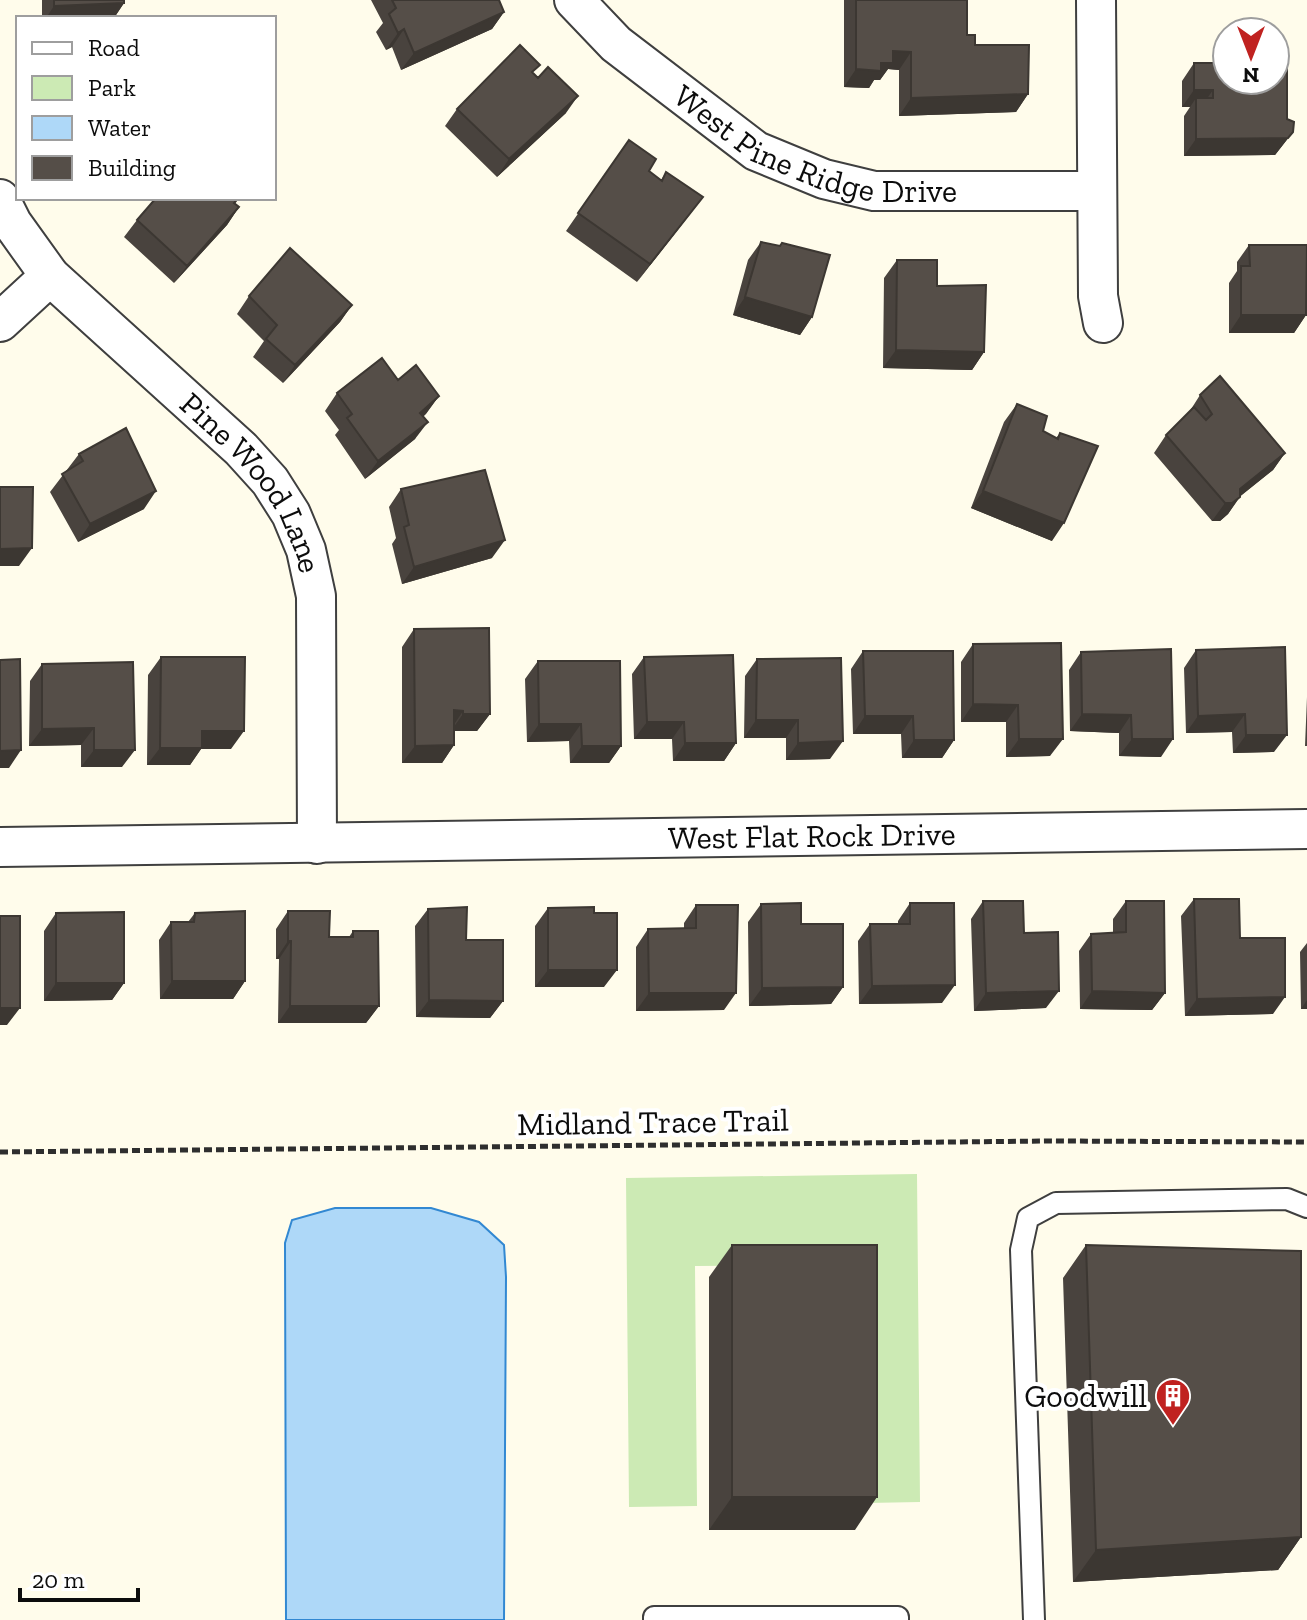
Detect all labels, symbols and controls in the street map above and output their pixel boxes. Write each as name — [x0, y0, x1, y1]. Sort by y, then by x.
legend — [16, 16, 276, 200]
north arrow — [1211, 16, 1291, 96]
text: Road — [88, 33, 140, 62]
text: N — [1242, 62, 1259, 89]
text: Park — [88, 73, 136, 102]
street label: West Pine Ridge Drive — [667, 76, 957, 210]
text: Water — [88, 113, 151, 142]
text: Building — [88, 153, 176, 182]
street label: Pine Wood Lane — [172, 384, 329, 576]
street label: West Flat Rock Drive — [668, 815, 956, 857]
street label: Midland Trace Trail — [517, 1101, 789, 1143]
place label: Goodwill — [1024, 1377, 1147, 1415]
building icon: Goodwill — [1154, 1377, 1192, 1427]
scale bar — [20, 1552, 138, 1602]
text: 20 m — [32, 1565, 85, 1594]

